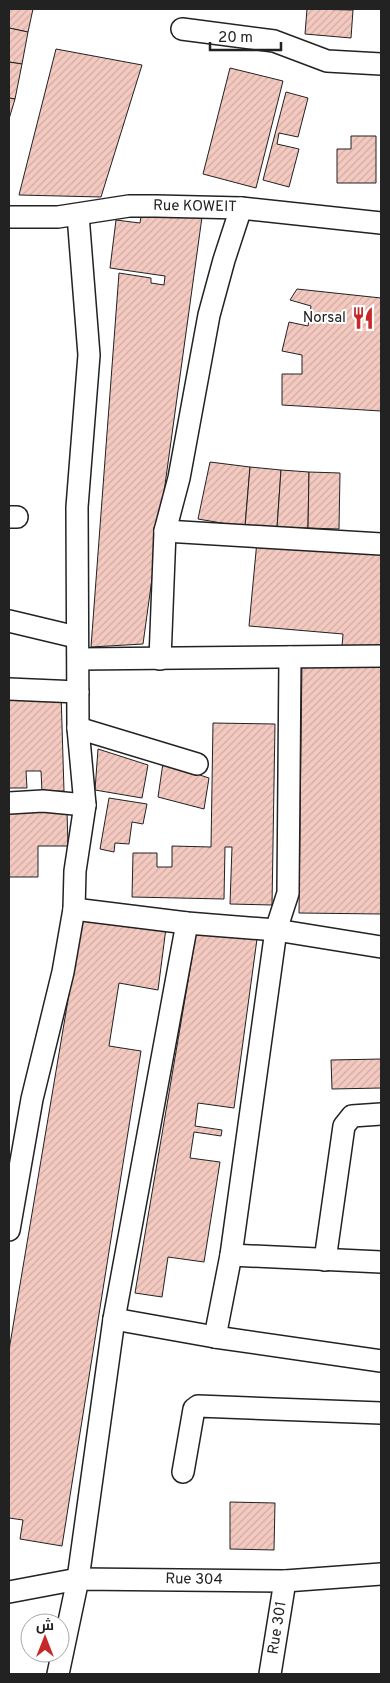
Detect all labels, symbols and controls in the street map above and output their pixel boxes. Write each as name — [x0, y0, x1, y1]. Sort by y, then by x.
scale bar — [210, 20, 281, 52]
text: 20 m — [218, 29, 253, 48]
street label: Rue KOWEIT — [153, 197, 237, 217]
restaurant icon: Norsal — [350, 305, 376, 331]
place label: Norsal — [303, 309, 346, 328]
street label: Rue 304 — [165, 1570, 223, 1590]
street label: Rue 301 — [264, 1600, 292, 1656]
north arrow — [20, 1613, 70, 1663]
text: ش — [36, 1617, 54, 1635]

